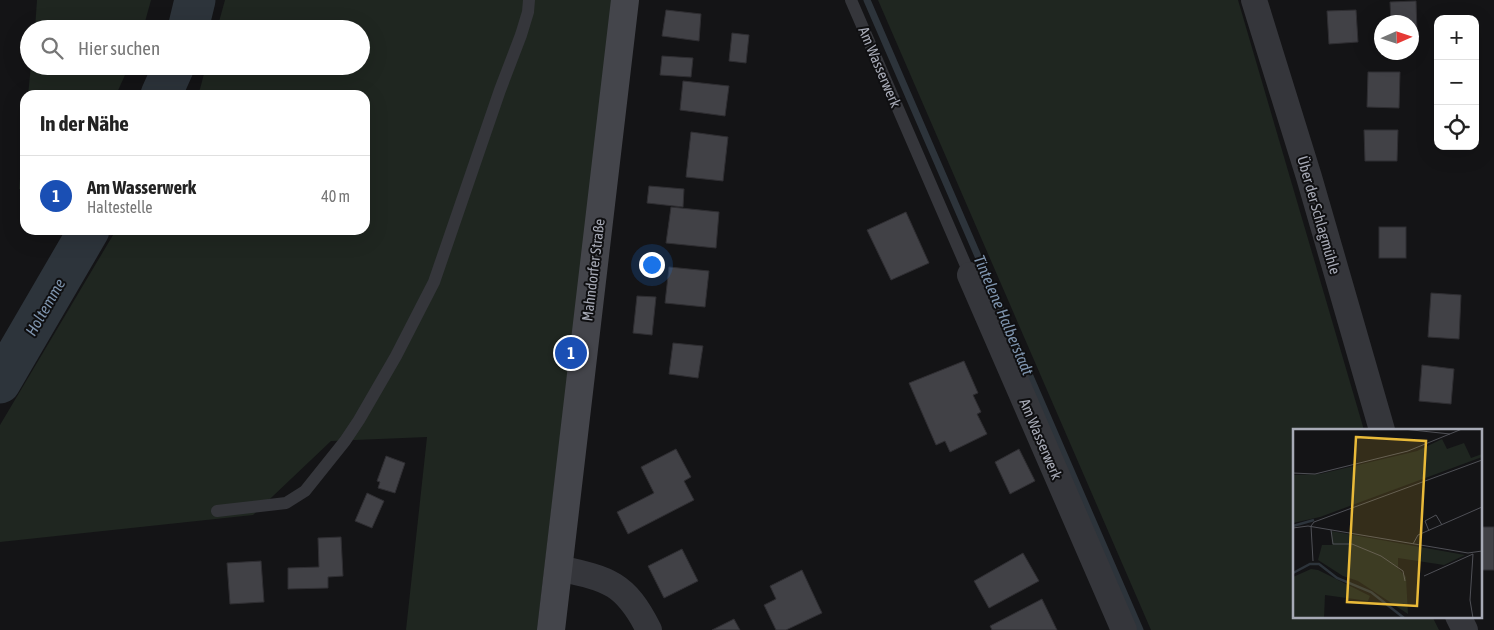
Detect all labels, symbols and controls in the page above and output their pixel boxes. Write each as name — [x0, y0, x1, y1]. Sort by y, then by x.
north arrow — [1374, 15, 1419, 60]
map controls — [1434, 15, 1479, 150]
button: + — [1434, 15, 1479, 60]
search box — [20, 20, 370, 75]
street label: Am Wasserwerk — [855, 24, 905, 110]
icon: search — [38, 34, 66, 62]
text: Hier suchen — [78, 37, 160, 59]
button: − — [1434, 60, 1479, 105]
button: locate — [1434, 105, 1479, 150]
text: In der Nähe — [40, 111, 129, 135]
street label: Über der Schlagmühle — [1294, 154, 1344, 276]
text: Am Wasserwerk — [87, 176, 196, 198]
text: 1 — [52, 187, 60, 205]
text: 40 m — [321, 187, 350, 205]
text: Haltestelle — [87, 198, 153, 216]
street label: Mahndorfer Straße — [578, 218, 608, 322]
your location — [639, 252, 665, 278]
water label: Tintelene Halberstadt — [971, 252, 1038, 378]
water label: Holtemme — [21, 275, 69, 339]
pin: 1 — [555, 334, 587, 372]
street label: Am Wasserwerk — [1016, 396, 1066, 482]
inset map — [1293, 429, 1482, 618]

